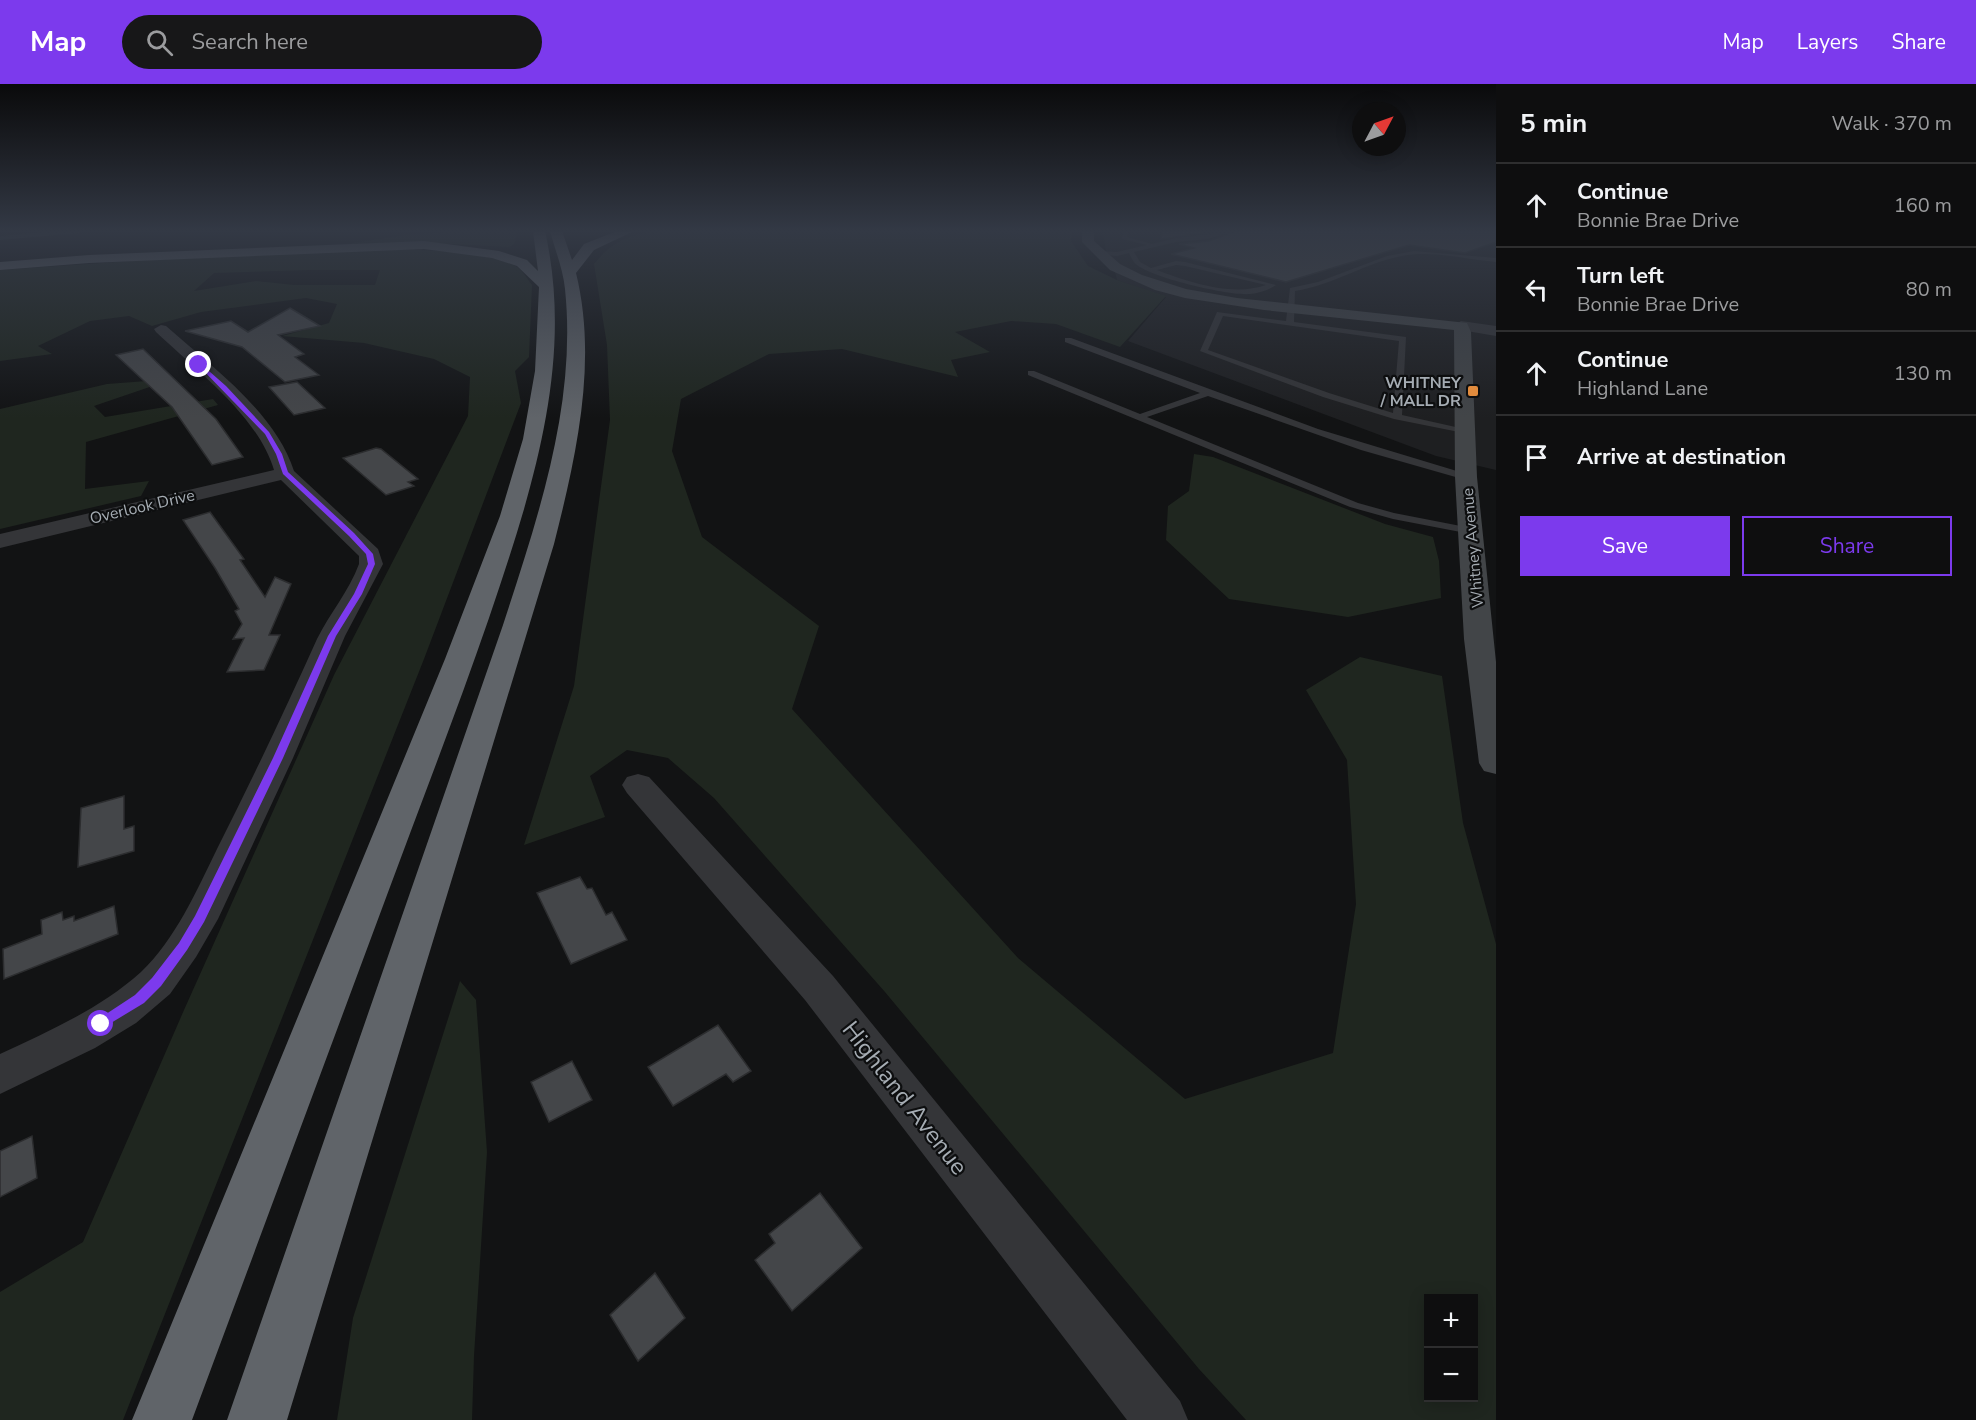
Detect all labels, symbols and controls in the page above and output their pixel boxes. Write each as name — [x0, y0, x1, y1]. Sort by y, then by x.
search box — [122, 15, 542, 69]
text: Map — [30, 23, 86, 61]
icon: search — [143, 26, 176, 59]
text: Search here — [191, 27, 308, 57]
text: Map — [1722, 28, 1764, 56]
text: Layers — [1797, 28, 1858, 56]
text: Share — [1891, 28, 1946, 56]
north arrow — [1352, 102, 1406, 156]
text: 5 min — [1520, 106, 1587, 141]
text: Walk · 370 m — [1832, 110, 1952, 137]
text: Continue — [1577, 177, 1668, 207]
icon: ahead — [1520, 189, 1553, 222]
text: 160 m — [1894, 192, 1952, 219]
text: Bonnie Brae Drive — [1577, 207, 1739, 234]
text: Turn left — [1577, 261, 1664, 291]
icon: left — [1520, 273, 1553, 306]
text: 80 m — [1906, 276, 1952, 303]
text: Bonnie Brae Drive — [1577, 291, 1739, 318]
text: Continue — [1577, 345, 1668, 375]
route end — [185, 351, 211, 377]
icon: ahead — [1520, 357, 1553, 390]
text: 130 m — [1894, 360, 1952, 387]
place label: WHITNEY / MALL DR — [1379, 372, 1462, 412]
text: Highland Lane — [1577, 375, 1708, 402]
marker: WHITNEY / MALL DR — [1466, 384, 1480, 398]
icon: arrive — [1520, 441, 1553, 474]
text: Arrive at destination — [1577, 442, 1786, 472]
street label: Overlook Drive — [88, 484, 197, 530]
street label: Whitney Avenue — [1457, 487, 1489, 609]
button: Save — [1520, 516, 1730, 576]
button: Share — [1742, 516, 1952, 576]
route start — [87, 1010, 113, 1036]
street label: Highland Avenue — [835, 1015, 975, 1181]
map controls — [1424, 1294, 1478, 1402]
button: + — [1424, 1294, 1478, 1348]
button: − — [1424, 1348, 1478, 1402]

